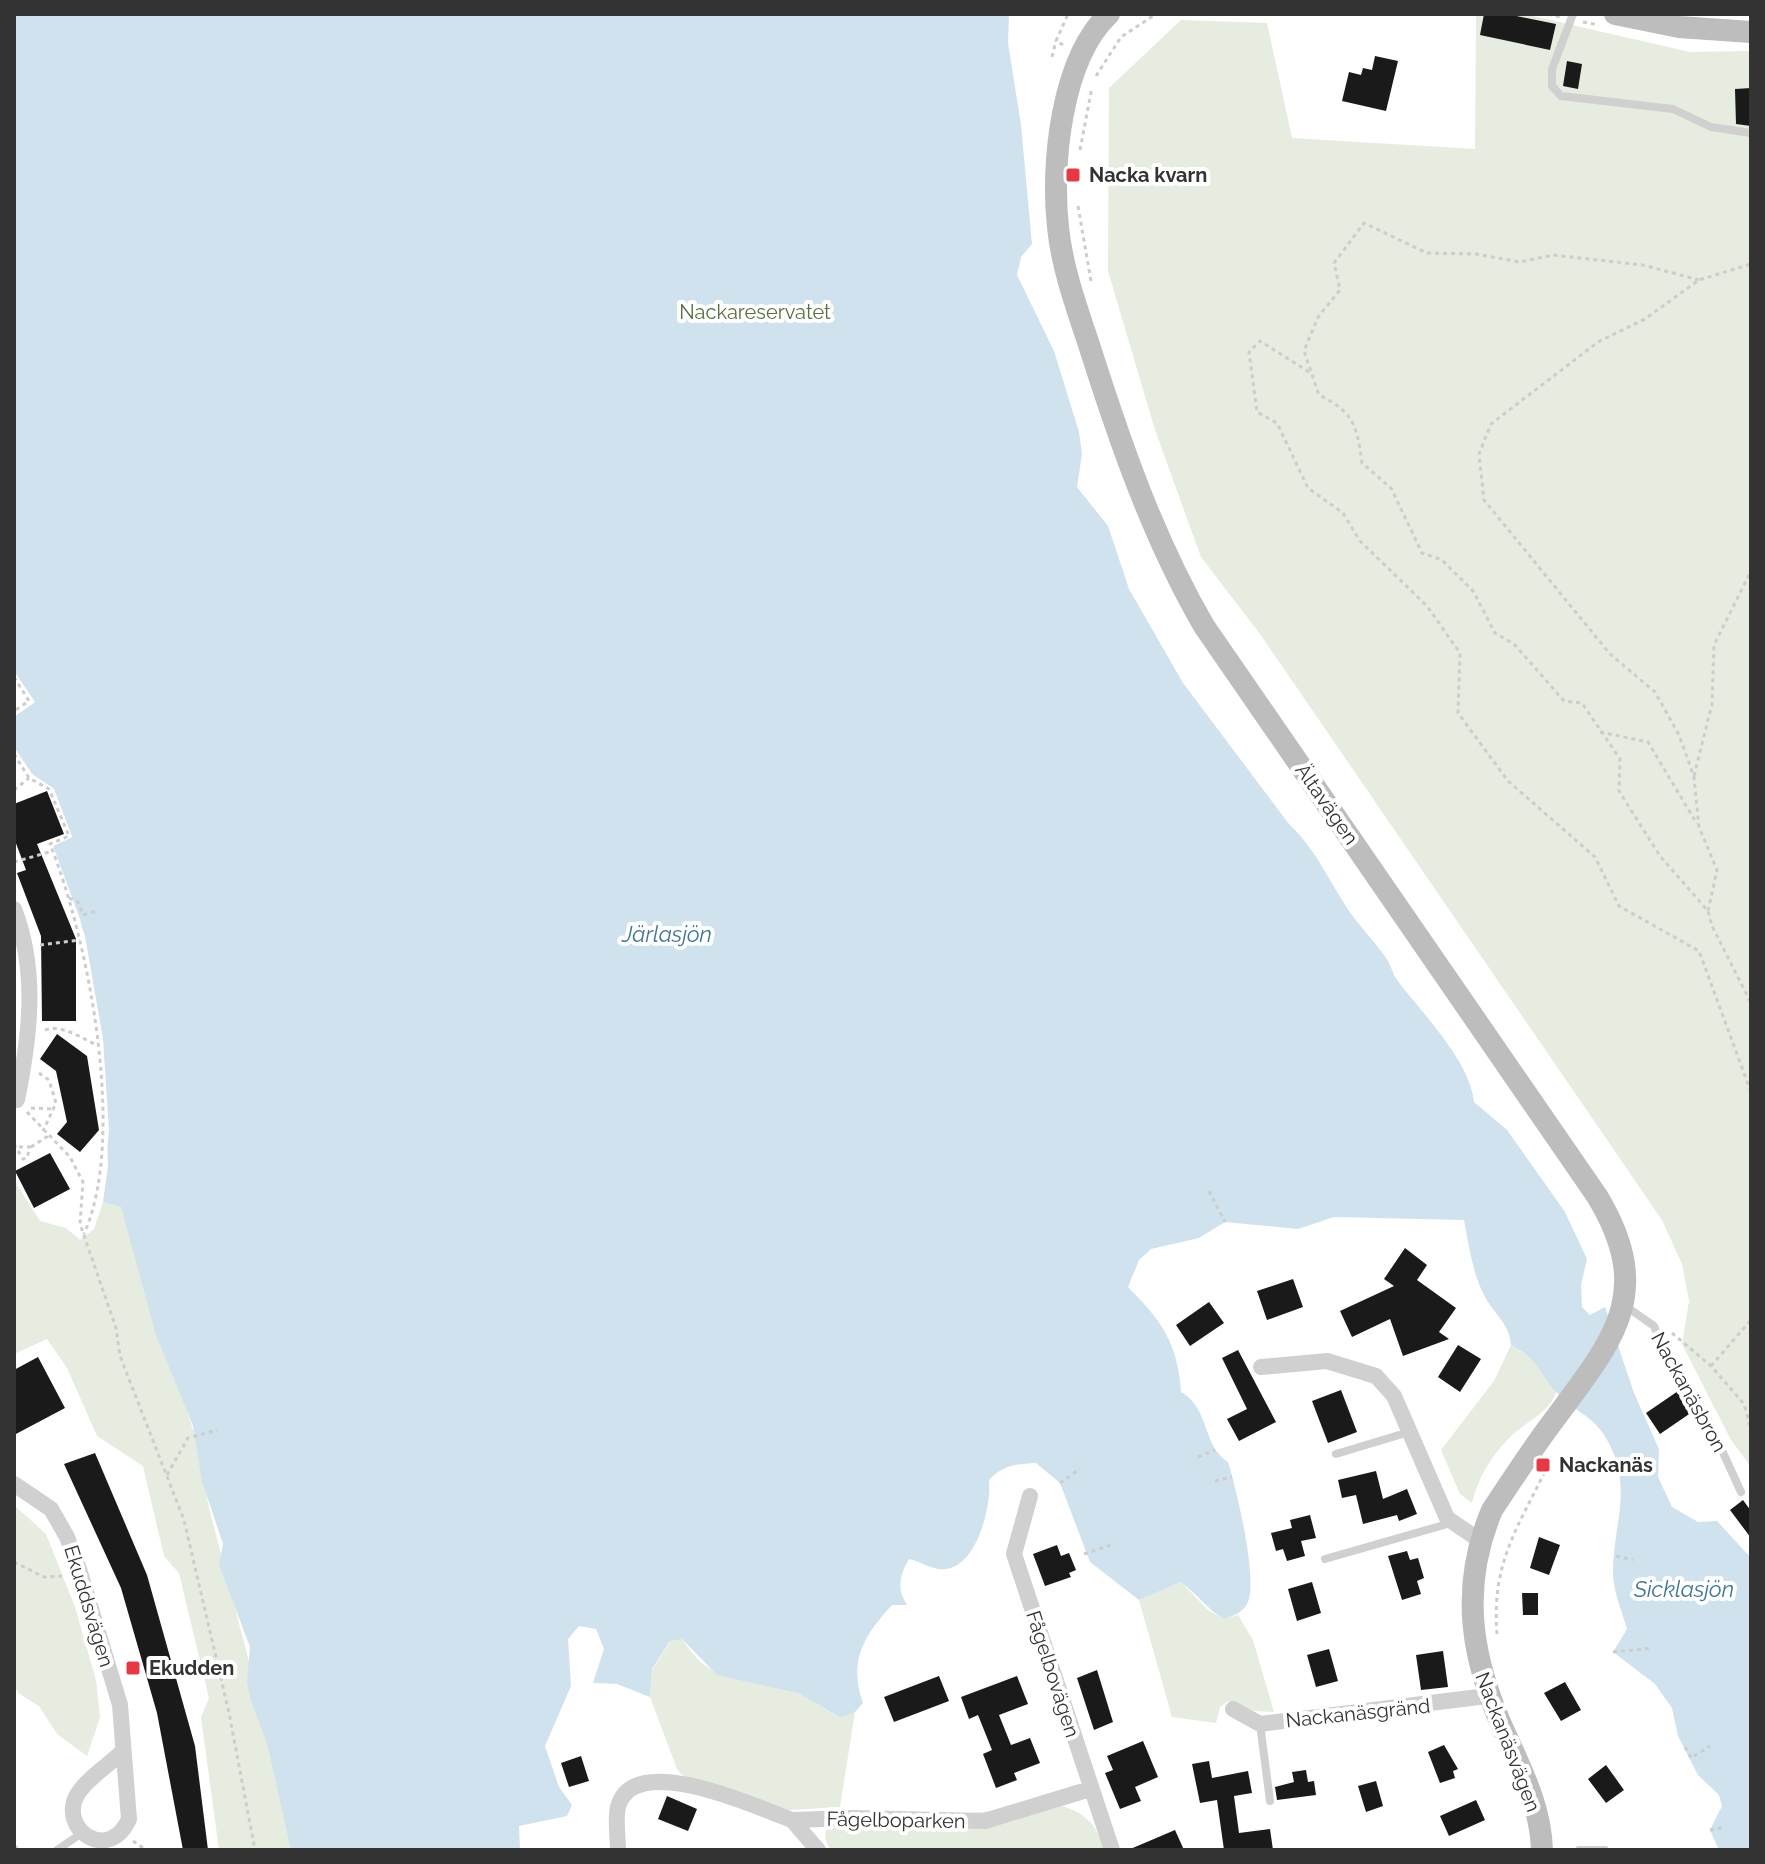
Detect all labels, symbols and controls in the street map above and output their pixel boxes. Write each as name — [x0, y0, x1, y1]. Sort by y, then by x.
place label: Nacka kvarn — [1089, 163, 1207, 187]
marker: Nacka kvarn — [1064, 166, 1082, 184]
park label: Nackareservatet — [679, 300, 831, 324]
street label: Ältavägen — [1290, 759, 1364, 849]
water label: Järlasjön — [621, 921, 712, 947]
street label: Nackanäsbron — [1646, 1328, 1732, 1456]
place label: Nackanäs — [1559, 1453, 1653, 1477]
marker: Nackanäs — [1534, 1456, 1552, 1474]
street label: Ekuddsvägen — [59, 1542, 119, 1670]
water label: Sicklasjön — [1633, 1576, 1734, 1602]
street label: Fågelbovägen — [1021, 1608, 1085, 1740]
place label: Ekudden — [149, 1656, 234, 1680]
marker: Ekudden — [124, 1659, 142, 1677]
street label: Nackanäsvägen — [1470, 1669, 1546, 1815]
street label: Nackanäsgränd — [1285, 1693, 1431, 1733]
street label: Fågelboparken — [826, 1807, 966, 1833]

